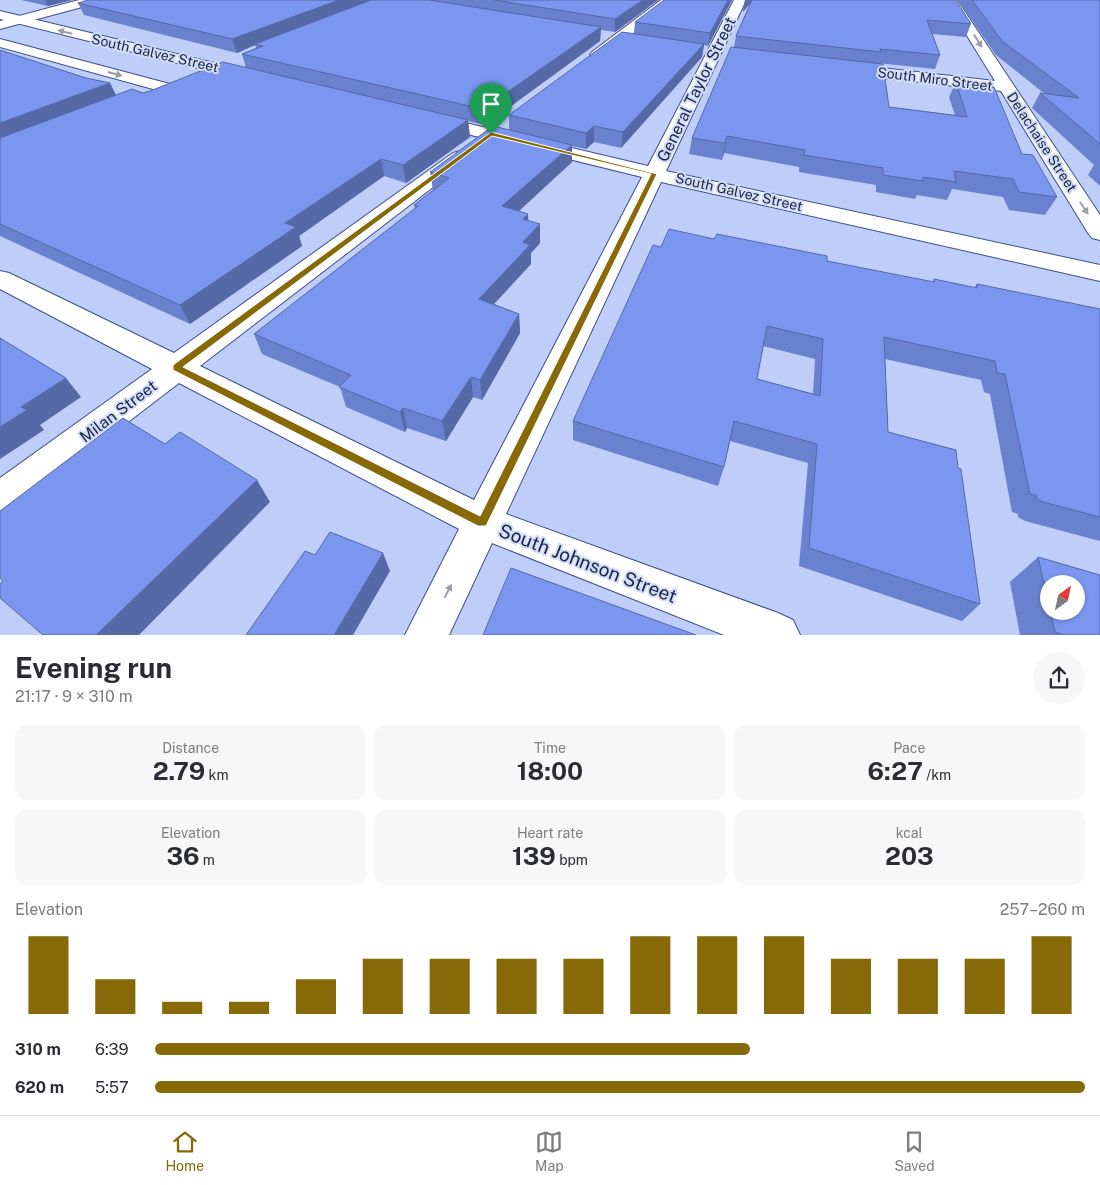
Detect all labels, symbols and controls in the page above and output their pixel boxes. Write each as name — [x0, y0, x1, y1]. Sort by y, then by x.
street label: General Taylor Street — [653, 14, 740, 165]
one-way arrow — [58, 27, 73, 35]
street label: South Galvez Street — [90, 31, 220, 75]
one-way arrow — [973, 35, 982, 48]
street label: South Miro Street — [877, 64, 993, 94]
one-way arrow — [107, 70, 122, 78]
pin — [470, 83, 512, 134]
street label: Delachaise Street — [1004, 89, 1080, 195]
icon: arrive — [477, 90, 505, 118]
street label: South Galvez Street — [674, 170, 804, 214]
one-way arrow — [1079, 201, 1089, 214]
street label: Milan Street — [76, 376, 161, 447]
street label: South Johnson Street — [496, 519, 680, 607]
north arrow — [1040, 575, 1085, 620]
map controls — [1040, 575, 1085, 620]
one-way arrow — [444, 584, 452, 598]
text: Evening run — [15, 651, 172, 684]
button: share — [1033, 652, 1085, 704]
text: 21:17 · 9 × 310 m — [15, 687, 133, 706]
text: Distance — [162, 740, 219, 756]
text: Time — [534, 740, 566, 756]
text: Pace — [893, 740, 925, 756]
text: 2.79 — [153, 756, 205, 786]
text: 18:00 — [517, 756, 583, 786]
text: 6:27 — [868, 756, 923, 786]
text: km — [205, 767, 229, 783]
text: /km — [923, 767, 951, 783]
text: Elevation — [161, 825, 220, 841]
text: Heart rate — [517, 825, 583, 841]
text: kcal — [896, 825, 923, 841]
text: 36 — [166, 841, 199, 871]
text: 139 — [512, 841, 556, 871]
text: 203 — [885, 841, 934, 871]
text: m — [199, 852, 215, 868]
text: bpm — [556, 852, 588, 868]
text: Elevation — [15, 900, 83, 919]
text: 257–260 m — [1000, 900, 1085, 919]
text: 310 m — [15, 1040, 61, 1059]
text: 6:39 — [95, 1040, 129, 1059]
text: 620 m — [15, 1078, 64, 1097]
text: 5:57 — [95, 1078, 129, 1097]
tab: Home — [165, 1128, 204, 1174]
tab: Map — [535, 1128, 563, 1174]
tab: Saved — [894, 1128, 935, 1174]

